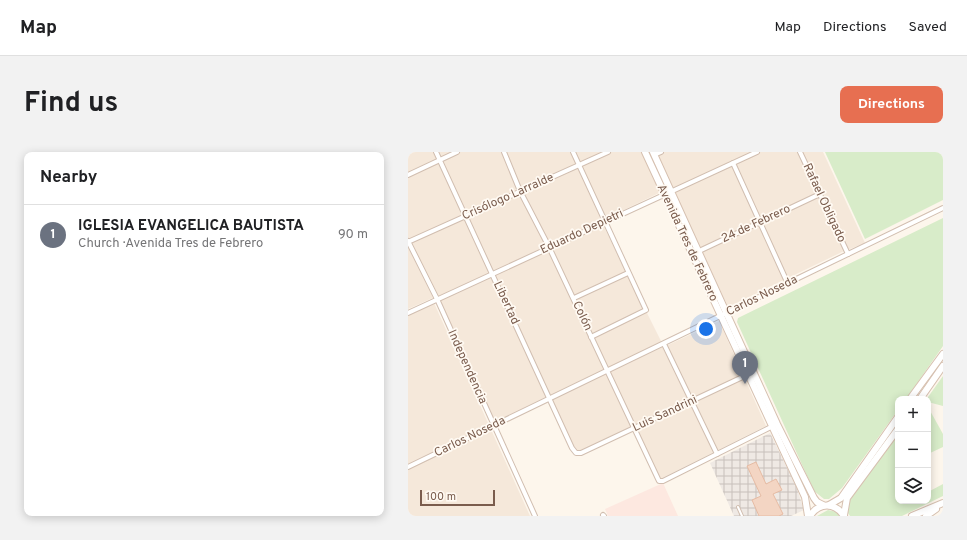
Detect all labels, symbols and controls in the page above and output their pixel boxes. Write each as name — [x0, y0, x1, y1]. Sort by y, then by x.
text: Map — [20, 16, 57, 40]
text: Map — [775, 19, 801, 36]
text: Directions — [823, 19, 887, 36]
text: Saved — [909, 19, 947, 36]
text: Find us — [24, 86, 118, 122]
button: Directions — [840, 86, 943, 123]
street label: Rafael Obligado — [799, 161, 849, 245]
text: Nearby — [40, 167, 97, 189]
street label: Crisólogo Larralde — [460, 170, 556, 224]
street label: Avenida Tres de Febrero — [653, 182, 721, 304]
street label: 24 de Febrero — [719, 201, 793, 247]
street label: Eduardo Depietri — [538, 206, 626, 258]
text: IGLESIA EVANGELICA BAUTISTA — [78, 217, 304, 236]
text: 1 — [50, 227, 56, 243]
text: 90 m — [338, 227, 368, 243]
text: Church · Avenida Tres de Febrero — [78, 236, 263, 252]
street label: Carlos Noseda — [724, 272, 800, 320]
street label: Libertad — [489, 279, 523, 327]
street label: Colón — [568, 299, 596, 333]
your location — [696, 319, 716, 339]
street label: Independencia — [443, 327, 491, 407]
pin: 1 — [732, 351, 758, 384]
street label: Luis Sandrini — [630, 392, 700, 436]
map controls — [895, 396, 931, 504]
button: + — [895, 396, 931, 432]
street label: Carlos Noseda — [432, 413, 508, 461]
button: − — [895, 432, 931, 468]
button: layers — [895, 468, 931, 504]
scale bar — [420, 488, 495, 507]
text: 100 m — [426, 490, 456, 504]

